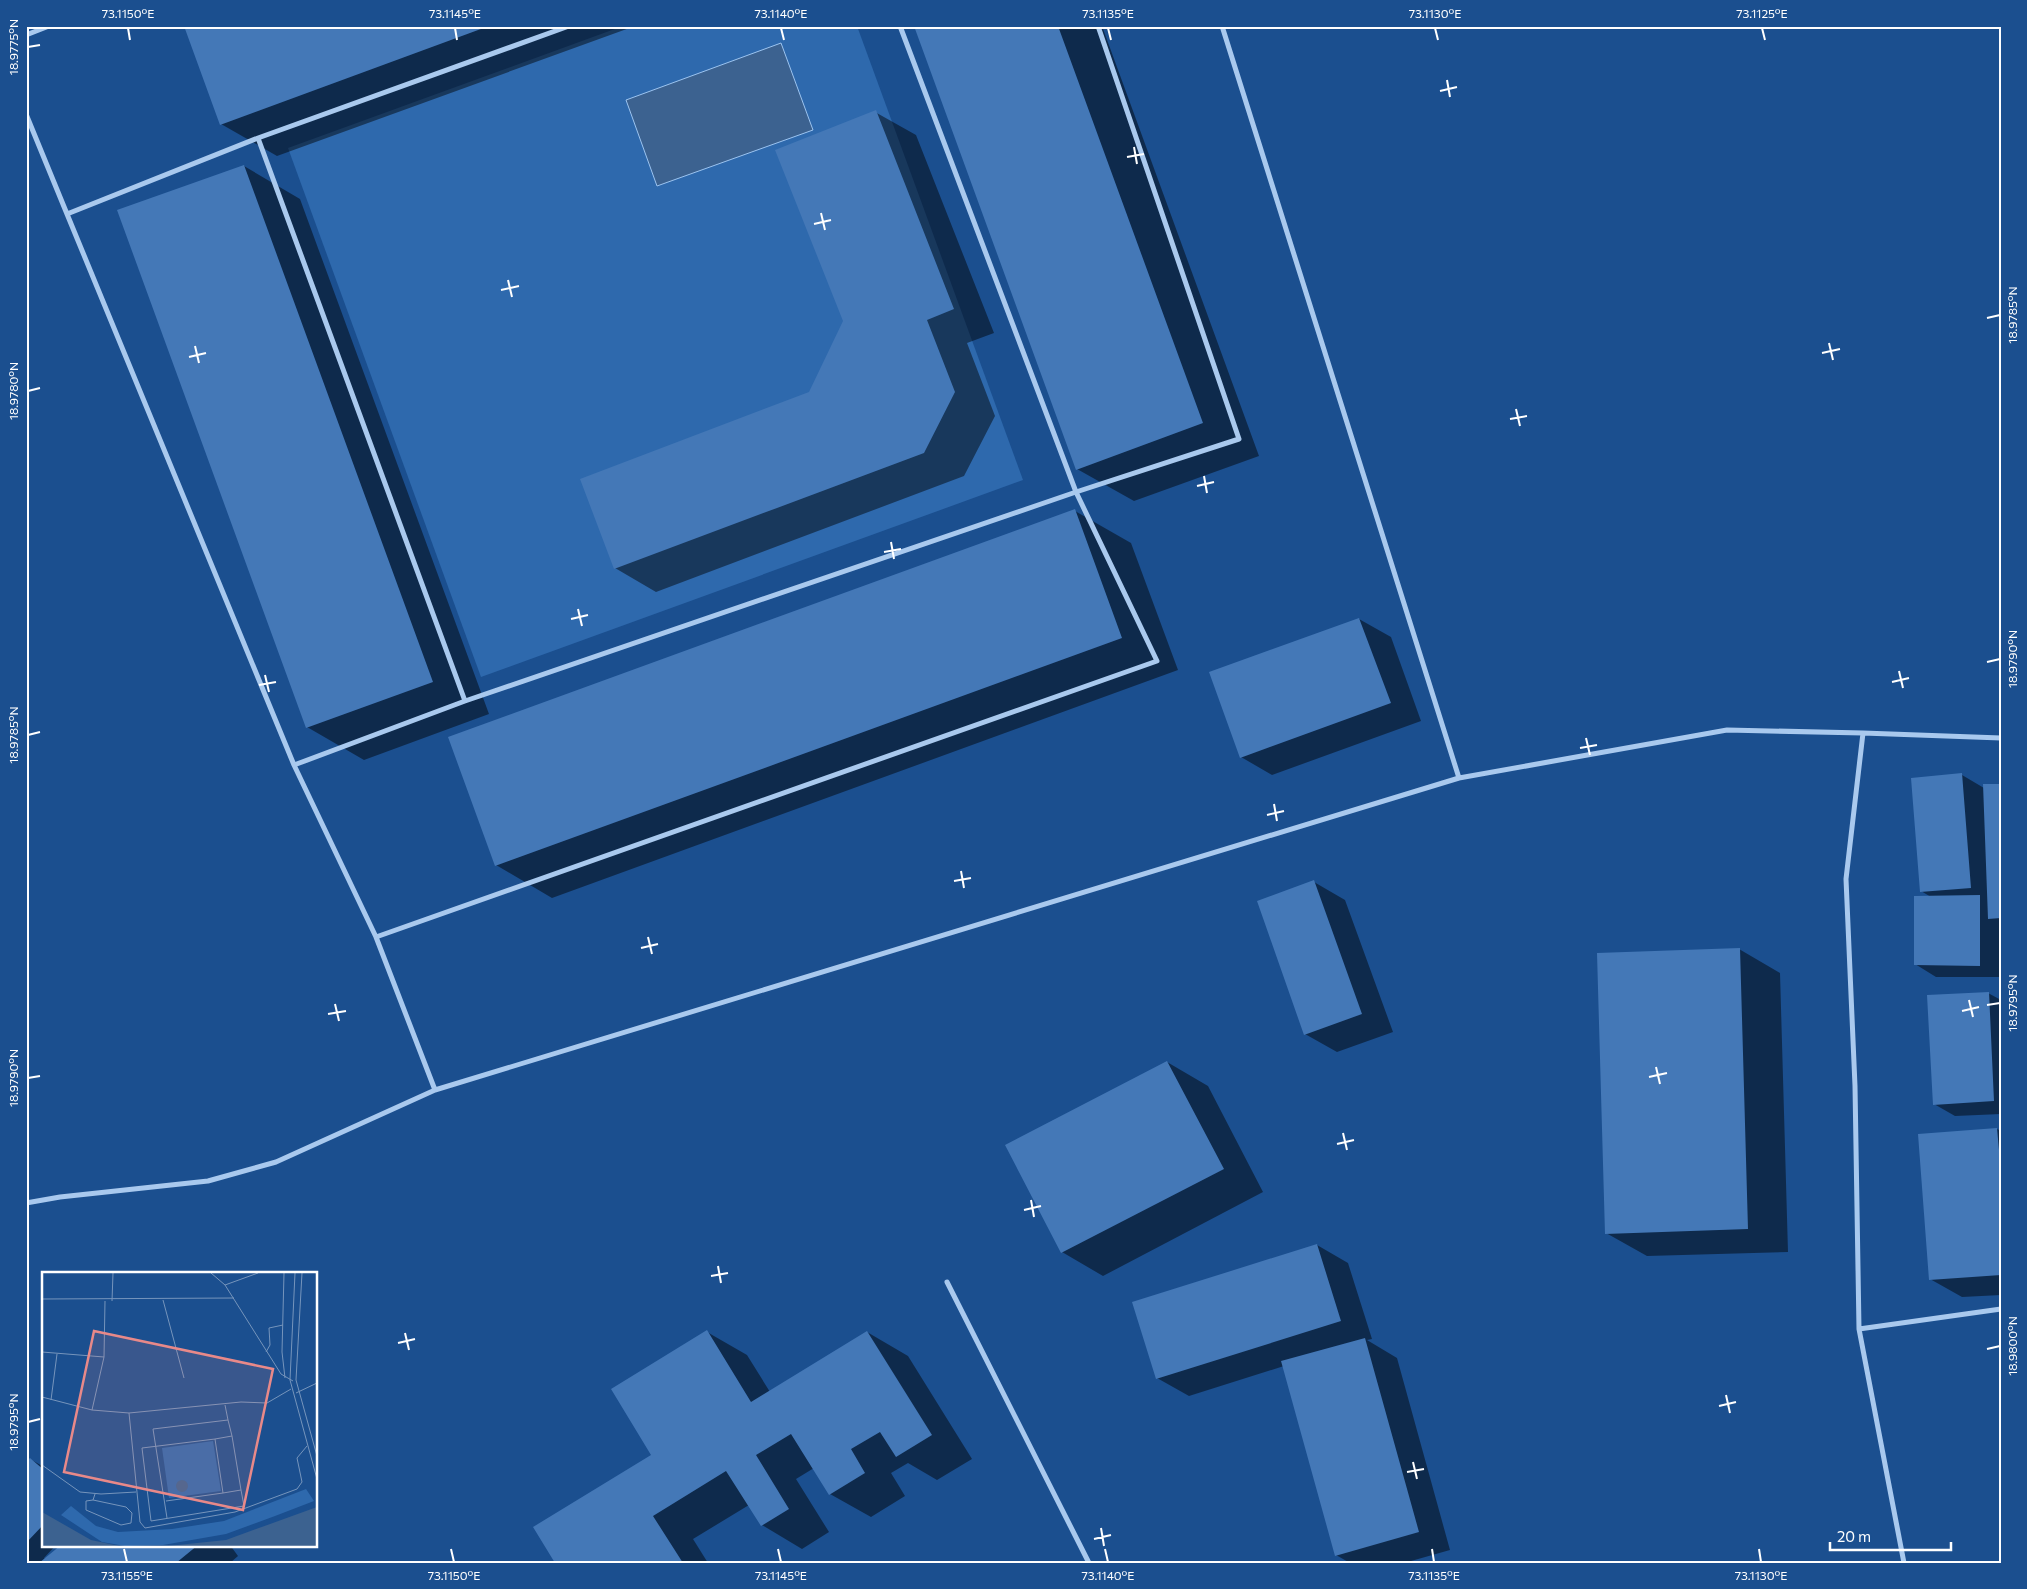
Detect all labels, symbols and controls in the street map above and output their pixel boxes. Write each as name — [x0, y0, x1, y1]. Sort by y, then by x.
text: 73.1150°E — [102, 6, 154, 20]
text: 73.1145°E — [429, 6, 481, 20]
text: 73.1140°E — [755, 6, 807, 20]
text: 73.1135°E — [1082, 6, 1134, 20]
text: 73.1130°E — [1409, 6, 1461, 20]
text: 73.1125°E — [1736, 6, 1788, 20]
text: 18.9775°N — [6, 19, 20, 75]
text: 18.9785°N — [2005, 286, 2019, 344]
text: 18.9780°N — [6, 362, 20, 420]
text: 18.9790°N — [2005, 630, 2019, 688]
text: 18.9785°N — [6, 706, 20, 764]
text: 18.9795°N — [2005, 974, 2019, 1032]
text: 18.9790°N — [6, 1049, 20, 1107]
inset map — [42, 1272, 318, 1546]
text: 18.9800°N — [2005, 1316, 2019, 1376]
text: 18.9795°N — [6, 1393, 20, 1451]
scale bar — [1830, 1519, 1951, 1551]
text: 20 m — [1837, 1527, 1871, 1545]
text: 73.1155°E — [101, 1568, 153, 1582]
text: 73.1150°E — [428, 1568, 480, 1582]
text: 73.1145°E — [755, 1568, 807, 1582]
text: 73.1140°E — [1082, 1568, 1134, 1582]
text: 73.1135°E — [1408, 1568, 1460, 1582]
text: 73.1130°E — [1735, 1568, 1787, 1582]

